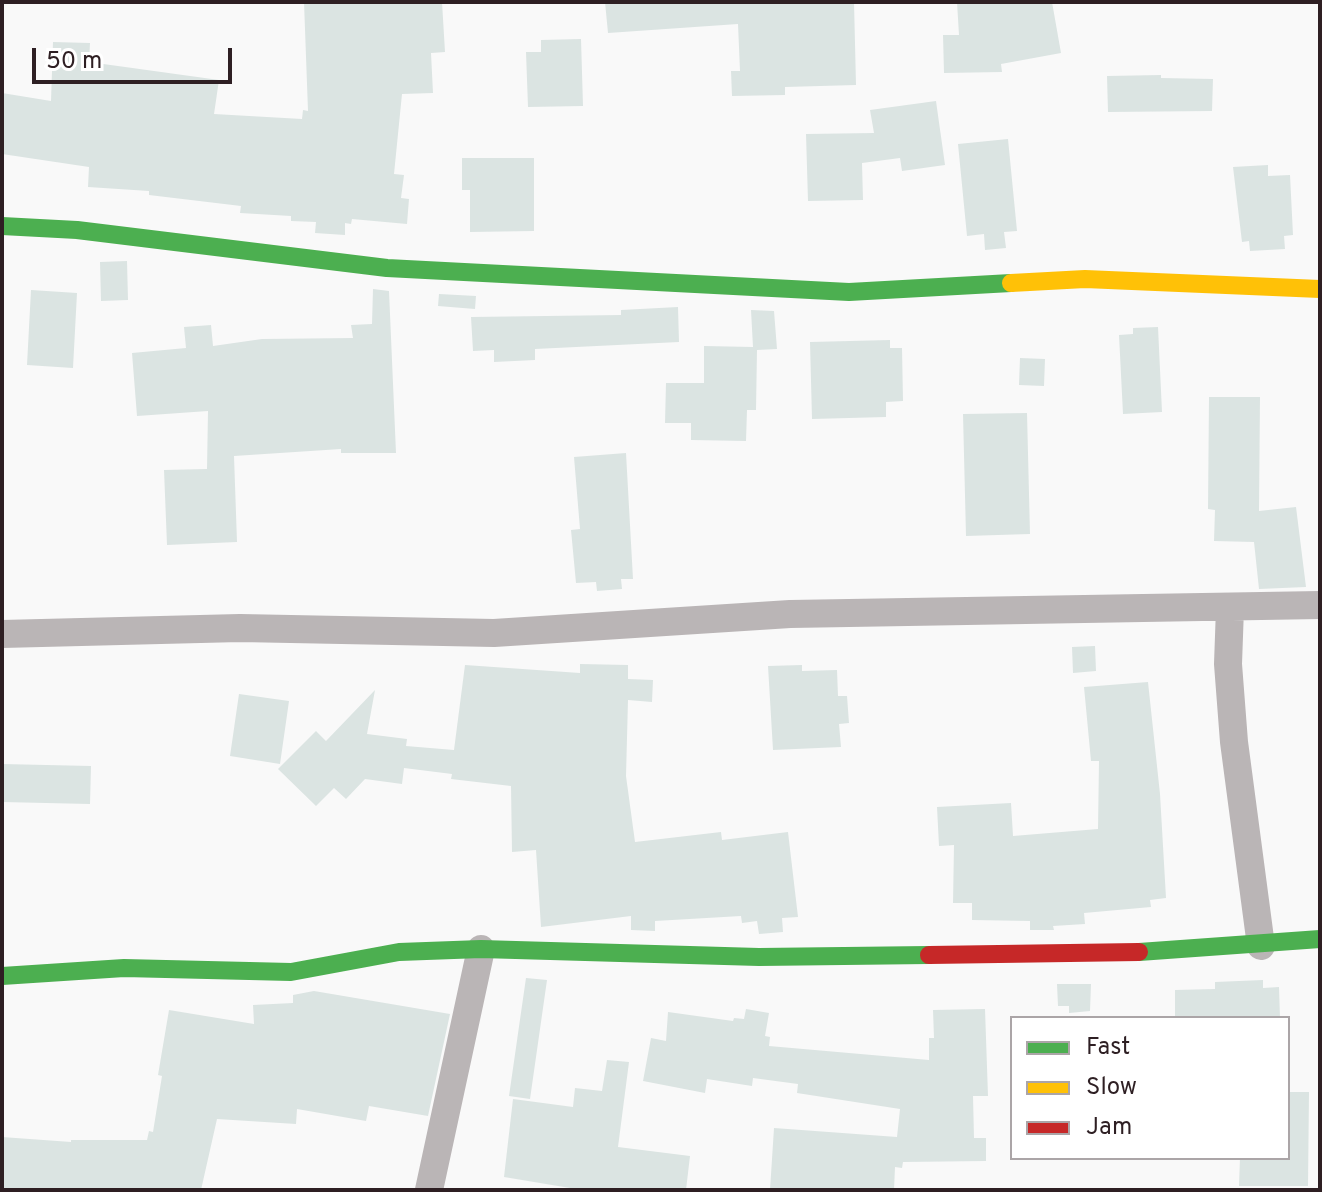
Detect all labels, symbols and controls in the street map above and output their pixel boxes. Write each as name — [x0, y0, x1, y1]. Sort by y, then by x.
scale bar — [36, 32, 236, 82]
text: 50 m — [46, 47, 102, 77]
legend — [1010, 1016, 1290, 1160]
text: Fast — [1086, 1033, 1130, 1063]
text: Slow — [1086, 1073, 1137, 1103]
text: Jam — [1086, 1113, 1132, 1143]

